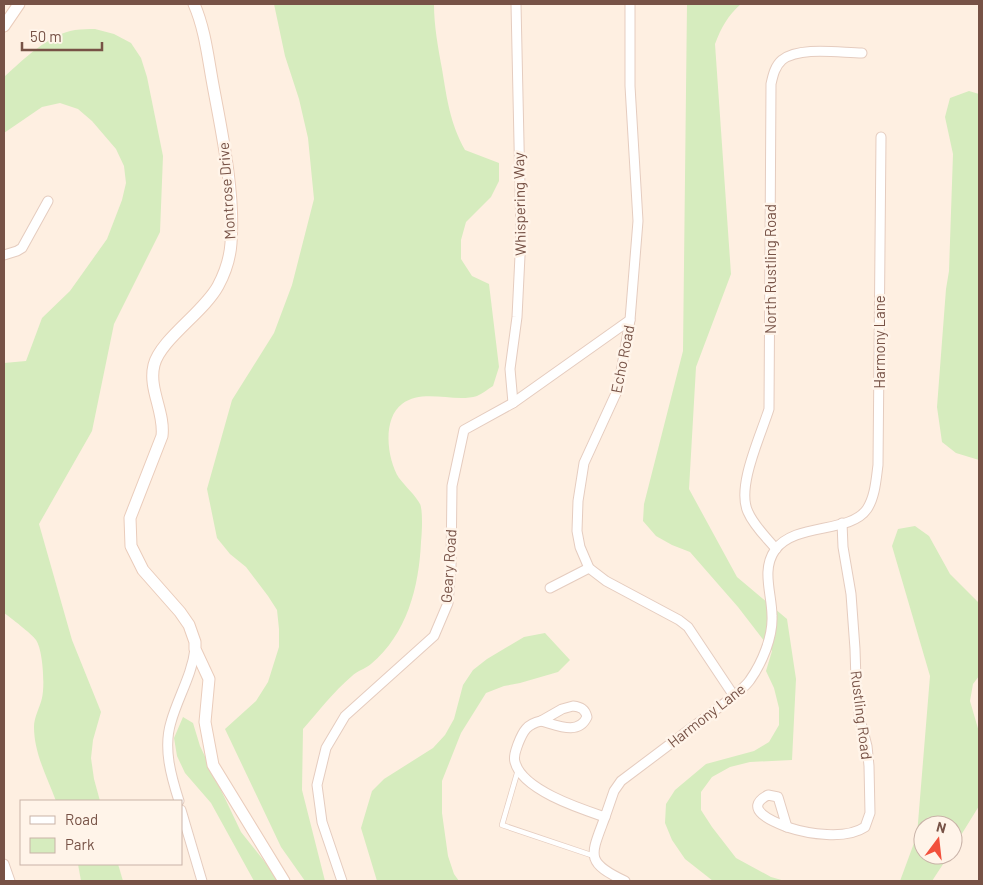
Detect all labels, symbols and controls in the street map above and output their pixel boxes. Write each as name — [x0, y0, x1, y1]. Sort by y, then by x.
scale bar — [22, 20, 102, 52]
text: 50 m — [30, 27, 62, 45]
street label: Montrose Drive — [214, 142, 238, 240]
street label: Whispering Way — [509, 152, 529, 256]
street label: North Rustling Road — [761, 204, 779, 334]
street label: Harmony Lane — [870, 295, 888, 389]
street label: Echo Road — [607, 323, 637, 395]
street label: Geary Road — [436, 529, 460, 603]
street label: Rustling Road — [848, 670, 876, 760]
street label: Harmony Lane — [664, 679, 748, 751]
legend — [20, 800, 182, 865]
text: Road — [65, 810, 98, 828]
north arrow — [913, 815, 963, 865]
text: N — [935, 818, 948, 836]
text: Park — [65, 835, 95, 853]

